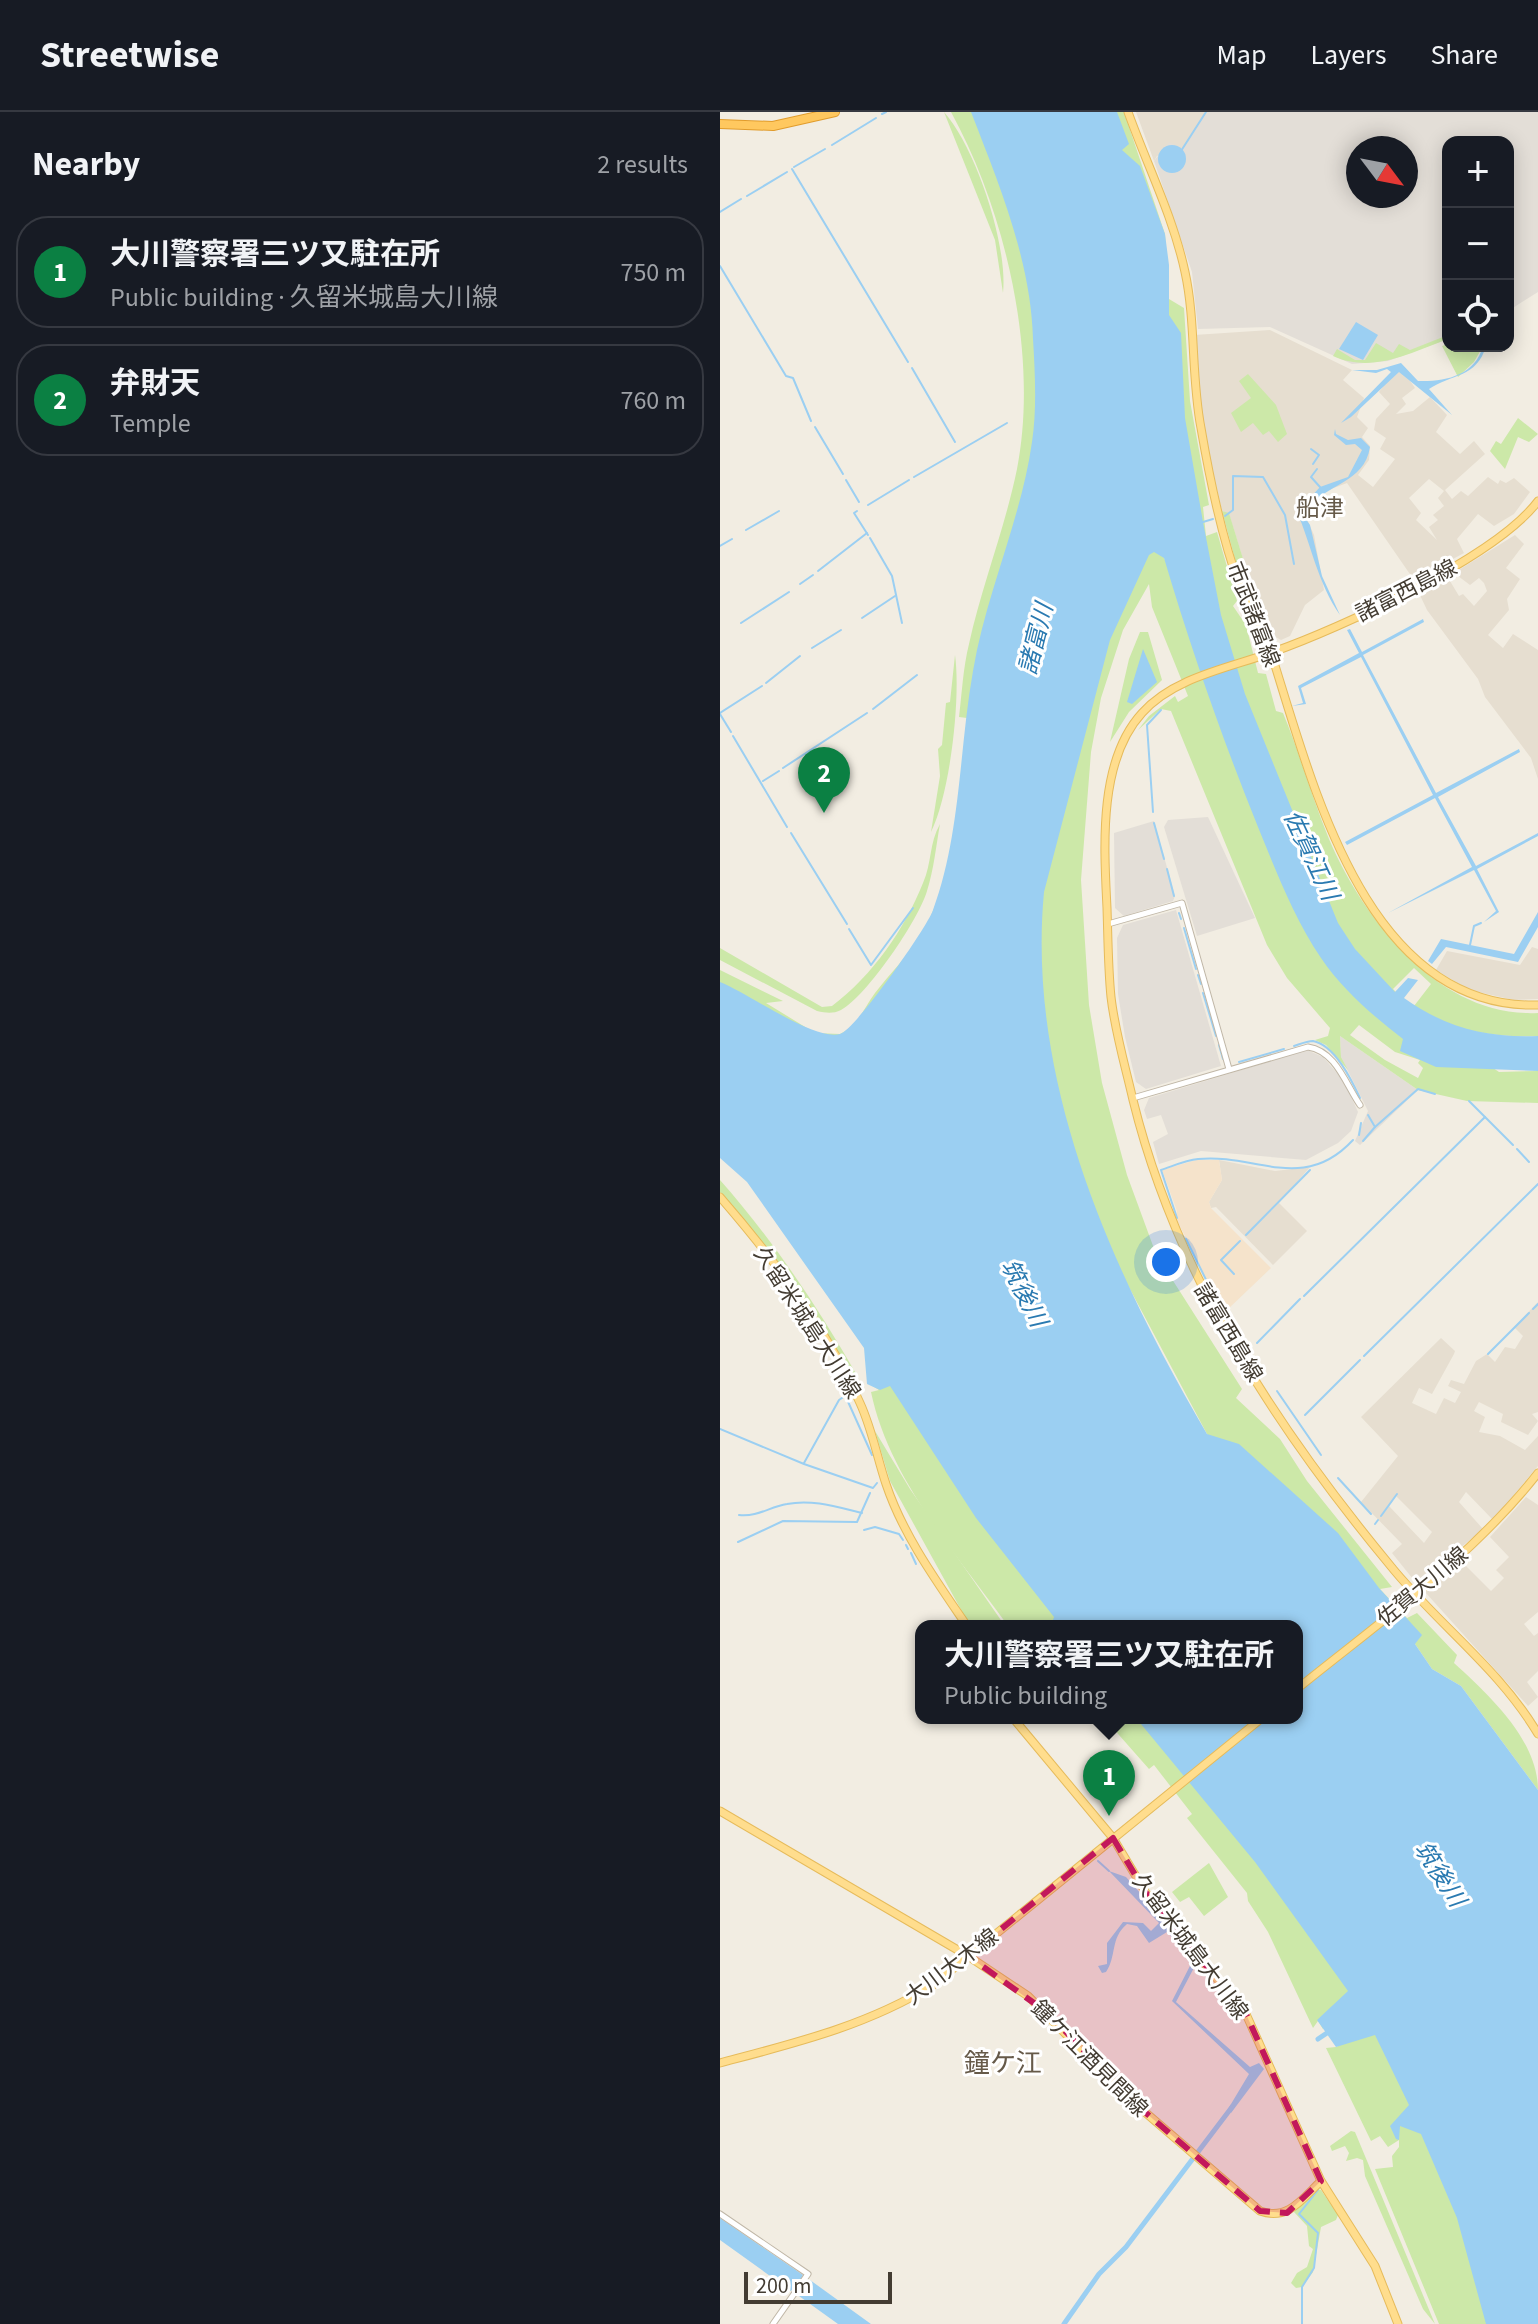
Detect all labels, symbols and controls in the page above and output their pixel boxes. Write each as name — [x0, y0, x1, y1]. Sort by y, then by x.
text: Streetwise — [40, 28, 219, 82]
text: Map — [1216, 35, 1266, 75]
text: Layers — [1310, 35, 1386, 75]
text: Share — [1430, 35, 1498, 75]
north arrow — [1346, 136, 1418, 208]
map controls — [1442, 136, 1514, 352]
button: + — [1442, 136, 1514, 208]
text: Nearby — [32, 140, 140, 189]
text: 2 results — [597, 146, 688, 183]
button: − — [1442, 208, 1514, 280]
text: 大川警察署三ツ又駐在所 — [110, 233, 440, 276]
text: 1 — [53, 254, 67, 291]
text: 750 m — [620, 254, 686, 291]
text: Public building · 久留米城島大川線 — [110, 279, 498, 316]
button: locate — [1442, 280, 1514, 352]
text: 弁財天 — [110, 362, 200, 405]
text: 2 — [53, 382, 67, 419]
text: 760 m — [620, 382, 686, 419]
text: Temple — [110, 405, 191, 442]
district label: 船津 — [1296, 491, 1344, 526]
street label: 諸富西島線 — [1350, 552, 1463, 630]
street label: 市武諸富線 — [1218, 557, 1288, 671]
water label: 諸富川 — [1011, 597, 1063, 678]
pin: 2 — [798, 747, 850, 813]
water label: 佐賀江川 — [1274, 804, 1348, 909]
street label: 久留米城島大川線 — [746, 1240, 869, 1405]
your location — [1146, 1242, 1186, 1282]
water label: 筑後川 — [992, 1253, 1057, 1336]
street label: 諸富西島線 — [1186, 1277, 1270, 1388]
street label: 佐賀大川線 — [1370, 1539, 1475, 1634]
popup — [915, 1620, 1303, 1724]
text: 大川警察署三ツ又駐在所 — [944, 1634, 1274, 1677]
text: Public building — [944, 1677, 1107, 1714]
pin: 1 — [1083, 1750, 1135, 1816]
water label: 筑後川 — [1405, 1835, 1475, 1917]
street label: 久留米城島大川線 — [1124, 1867, 1256, 2027]
street label: 大川大木線 — [898, 1921, 1005, 2013]
street label: 鐘ケ江酒見間線 — [1024, 1993, 1155, 2124]
district label: 鐘ケ江 — [964, 2045, 1042, 2082]
scale bar — [744, 2268, 892, 2304]
text: 200 m — [756, 2270, 811, 2302]

